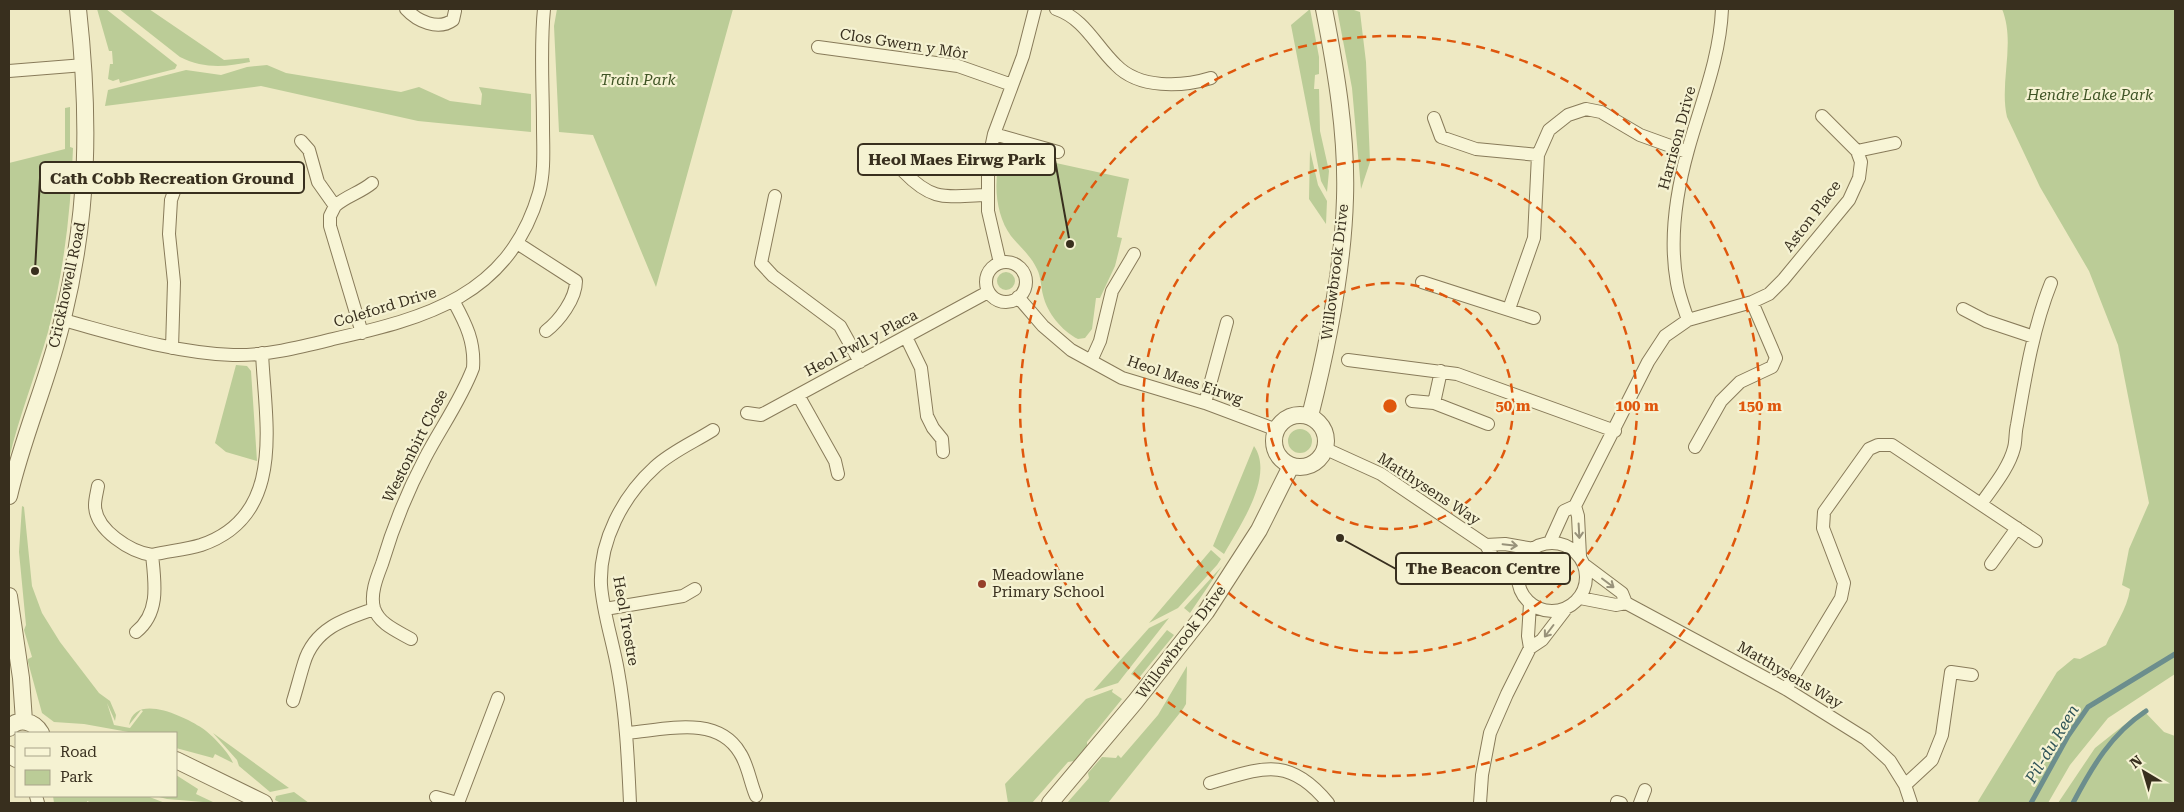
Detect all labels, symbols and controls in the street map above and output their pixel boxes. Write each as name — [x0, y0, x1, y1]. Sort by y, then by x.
street label: Clos Gwern y Môr — [839, 25, 969, 63]
park label: Train Park — [600, 71, 677, 89]
street label: Harrison Drive — [1655, 84, 1699, 192]
park label: Hendre Lake Park — [2026, 86, 2154, 104]
callout: Heol Maes Eirwg Park — [858, 144, 1055, 175]
text: Heol Maes Eirwg Park — [868, 150, 1046, 169]
callout: Cath Cobb Recreation Ground — [40, 162, 304, 193]
text: Cath Cobb Recreation Ground — [50, 169, 294, 188]
street label: Aston Place — [1779, 177, 1845, 255]
street label: Willowbrook Drive — [1318, 203, 1352, 341]
street label: Crickhowell Road — [45, 220, 89, 349]
street label: Coleford Drive — [331, 283, 439, 331]
street label: Heol Pwll y Placa — [802, 306, 920, 380]
street label: Heol Maes Eirwg — [1125, 352, 1246, 408]
street label: Westonbirt Close — [379, 387, 451, 505]
centre of rings — [1381, 397, 1399, 415]
text: 50 m — [1495, 397, 1531, 415]
text: 100 m — [1615, 397, 1659, 415]
text: 150 m — [1738, 397, 1782, 415]
street label: Matthysens Way — [1374, 449, 1484, 529]
one-way arrow — [1574, 522, 1583, 538]
one-way arrow — [1501, 541, 1517, 550]
callout: The Beacon Centre — [1396, 553, 1570, 584]
text: The Beacon Centre — [1406, 559, 1560, 578]
place label: Meadowlane Primary School — [992, 566, 1105, 601]
street label: Heol Trostre — [609, 575, 643, 667]
marker: Meadowlane Primary School — [976, 578, 988, 590]
one-way arrow — [1601, 578, 1615, 588]
street label: Willowbrook Drive — [1133, 582, 1229, 702]
one-way arrow — [1544, 624, 1554, 638]
street label: Matthysens Way — [1734, 637, 1846, 713]
water label: Pil-du Reen — [2021, 701, 2083, 787]
legend — [15, 732, 178, 797]
text: Road — [60, 743, 97, 761]
north arrow — [2119, 747, 2169, 797]
text: N — [2127, 752, 2145, 771]
text: Park — [60, 768, 94, 786]

